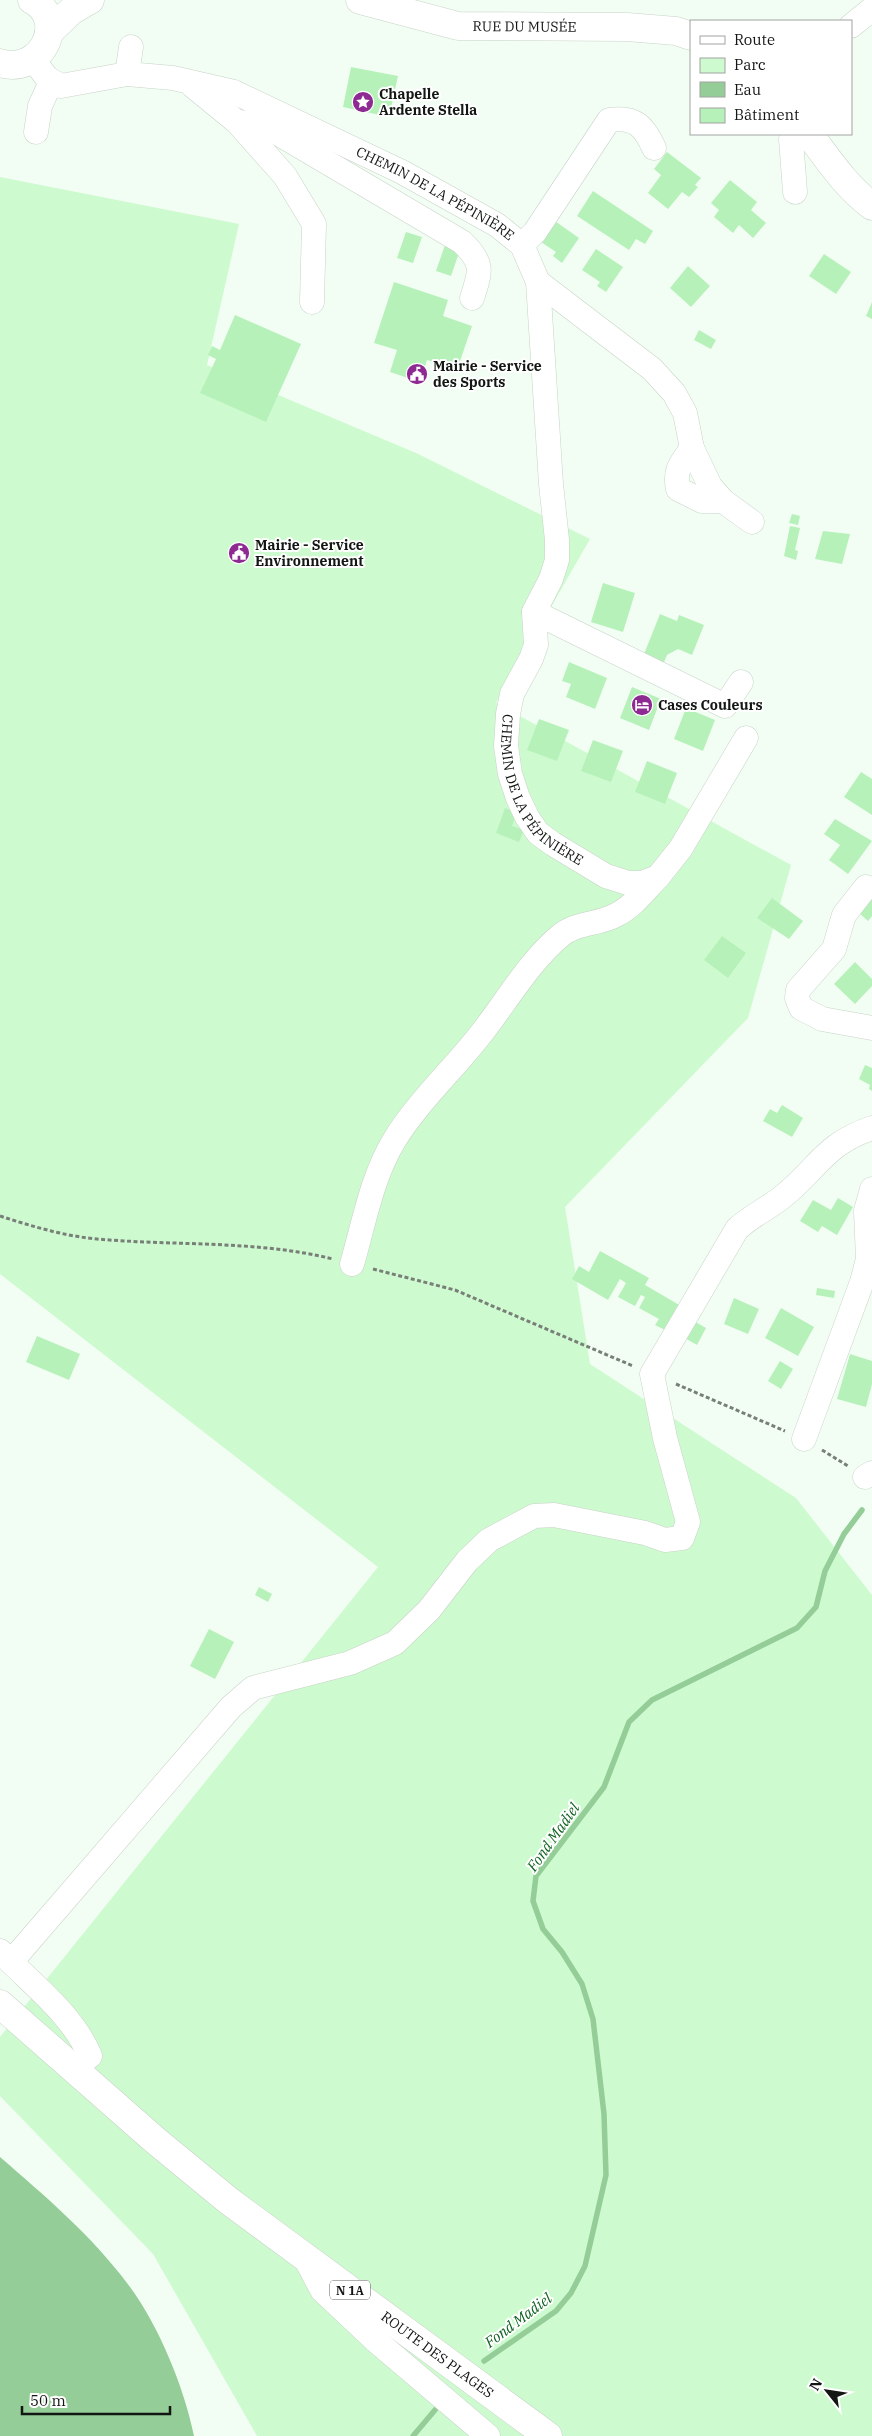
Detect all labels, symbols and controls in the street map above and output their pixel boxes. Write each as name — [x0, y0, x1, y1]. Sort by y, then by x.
street label: RUE DU MUSÉE — [473, 17, 577, 36]
legend — [690, 20, 852, 135]
text: Route — [734, 30, 775, 49]
text: Parc — [734, 55, 766, 74]
text: Eau — [734, 80, 761, 99]
place label: Chapelle Ardente Stella — [379, 85, 477, 119]
place icon: Chapelle Ardente Stella — [351, 90, 375, 114]
text: Bâtiment — [734, 105, 799, 124]
street label: CHEMIN DE LA PÉPINIÈRE — [353, 142, 518, 244]
place label: Mairie - Service des Sports — [433, 357, 542, 391]
public building icon: Mairie - Service des Sports — [405, 362, 429, 386]
place label: Mairie - Service Environnement — [255, 536, 364, 570]
public building icon: Mairie - Service Environnement — [227, 541, 251, 565]
hotel icon: Cases Couleurs — [630, 693, 654, 717]
place label: Cases Couleurs — [658, 696, 763, 714]
street label: CHEMIN DE LA PÉPINIÈRE — [497, 714, 587, 869]
water label: Fond Madiel — [522, 1799, 584, 1876]
road number: N 1A — [330, 2280, 370, 2300]
water label: Fond Madiel — [480, 2288, 556, 2352]
street label: ROUTE DES PLAGES — [378, 2307, 497, 2402]
north arrow — [802, 2366, 852, 2416]
text: N — [805, 2375, 826, 2394]
scale bar — [22, 2384, 170, 2416]
text: 50 m — [30, 2391, 66, 2410]

